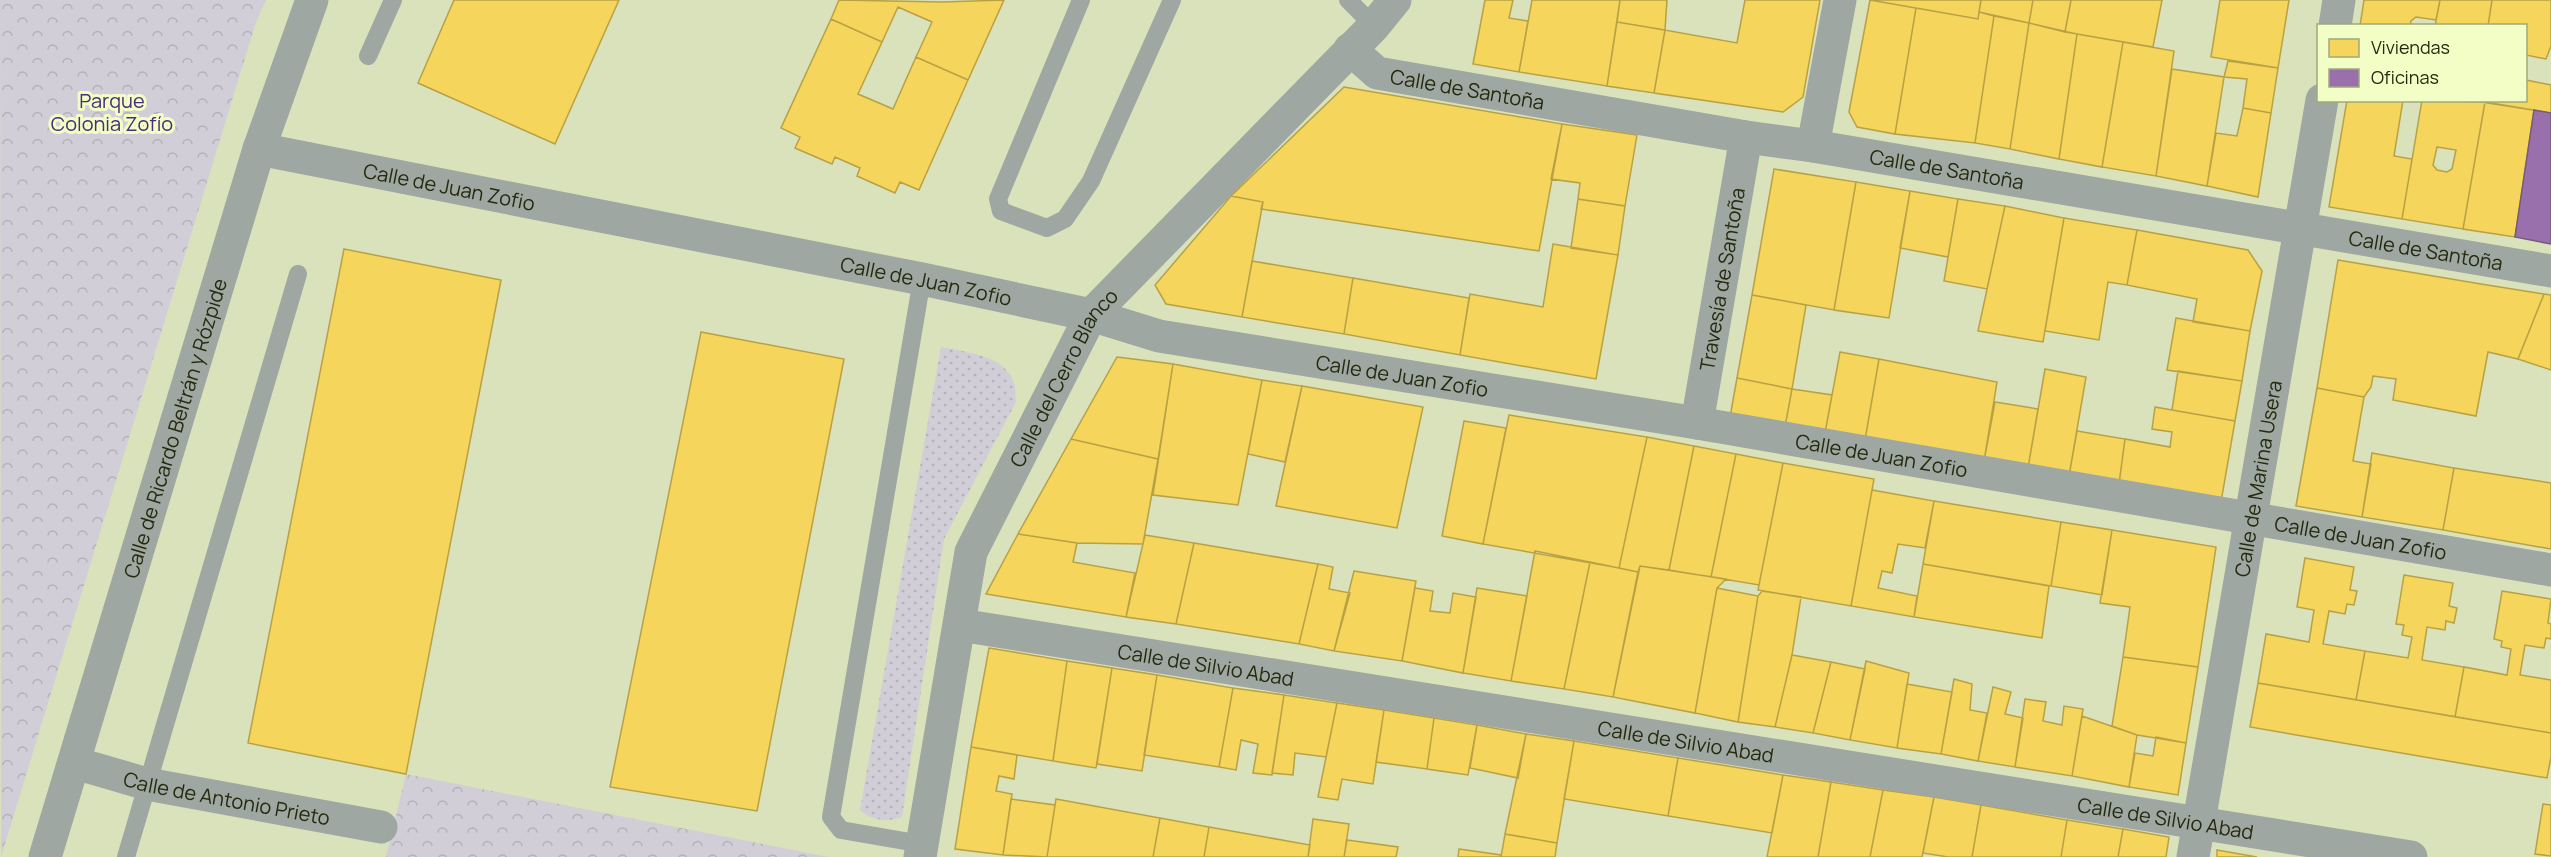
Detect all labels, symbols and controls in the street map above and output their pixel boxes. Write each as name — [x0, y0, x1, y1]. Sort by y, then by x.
legend — [2317, 24, 2527, 102]
text: Viviendas — [2371, 35, 2450, 59]
street label: Calle de Santoña — [1388, 62, 1547, 115]
text: Oficinas — [2371, 65, 2439, 89]
park label: Parque Colonia Zofío — [51, 87, 173, 137]
street label: Calle de Santoña — [1868, 142, 2026, 195]
street label: Calle de Juan Zofio — [361, 156, 538, 216]
street label: Travesía de Santoña — [1693, 185, 1751, 373]
street label: Calle de Santoña — [2347, 224, 2505, 276]
street label: Calle de Juan Zofio — [838, 250, 1014, 311]
street label: Calle de Ricardo Beltrán y Rózpide — [117, 275, 233, 581]
street label: Calle del Cerro Blanco — [1003, 282, 1124, 471]
street label: Calle de Juan Zofio — [1314, 348, 1491, 403]
street label: Calle de Marina Usera — [2227, 378, 2288, 579]
street label: Calle de Juan Zofio — [1794, 427, 1970, 483]
street label: Calle de Juan Zofio — [2273, 509, 2449, 565]
street label: Calle de Silvio Abad — [1116, 637, 1296, 692]
street label: Calle de Silvio Abad — [1596, 714, 1776, 768]
street label: Calle de Antonio Prieto — [120, 764, 332, 831]
street label: Calle de Silvio Abad — [2076, 790, 2256, 845]

